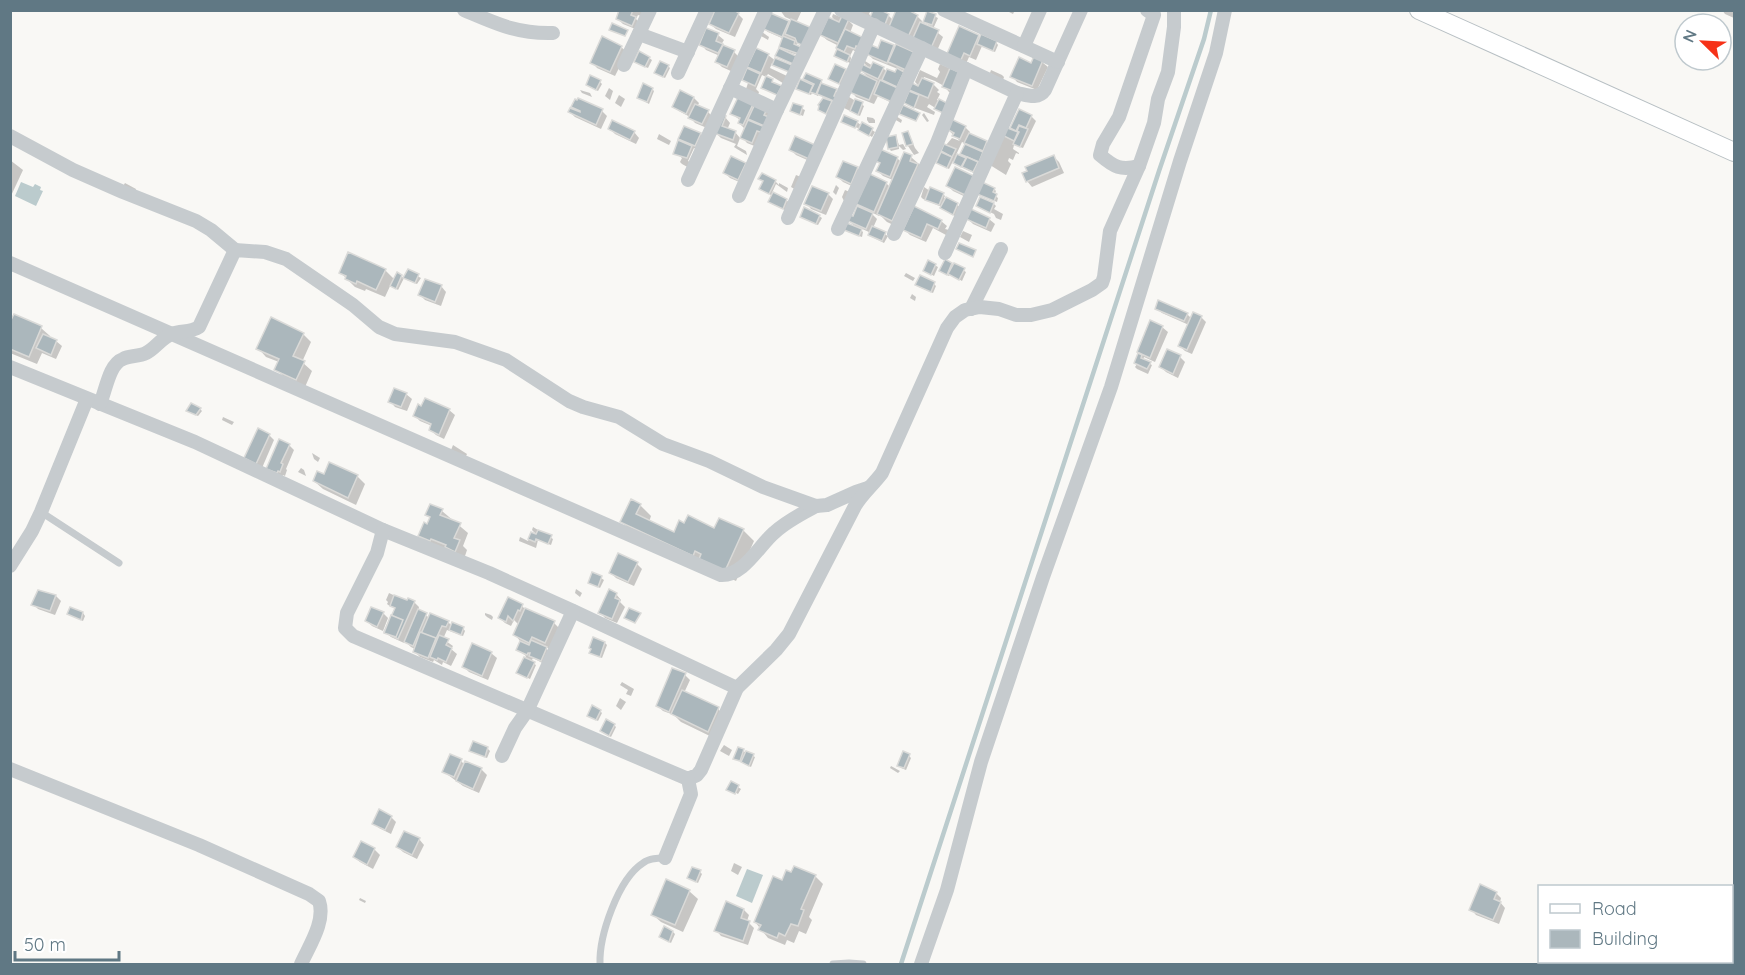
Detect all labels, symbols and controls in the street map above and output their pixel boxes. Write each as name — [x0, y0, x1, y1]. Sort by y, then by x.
north arrow — [1673, 12, 1733, 72]
text: N — [1678, 26, 1701, 45]
legend — [1538, 885, 1733, 963]
text: Road — [1592, 897, 1637, 920]
scale bar — [15, 924, 118, 962]
text: Building — [1592, 927, 1658, 950]
text: 50 m — [24, 933, 66, 956]

